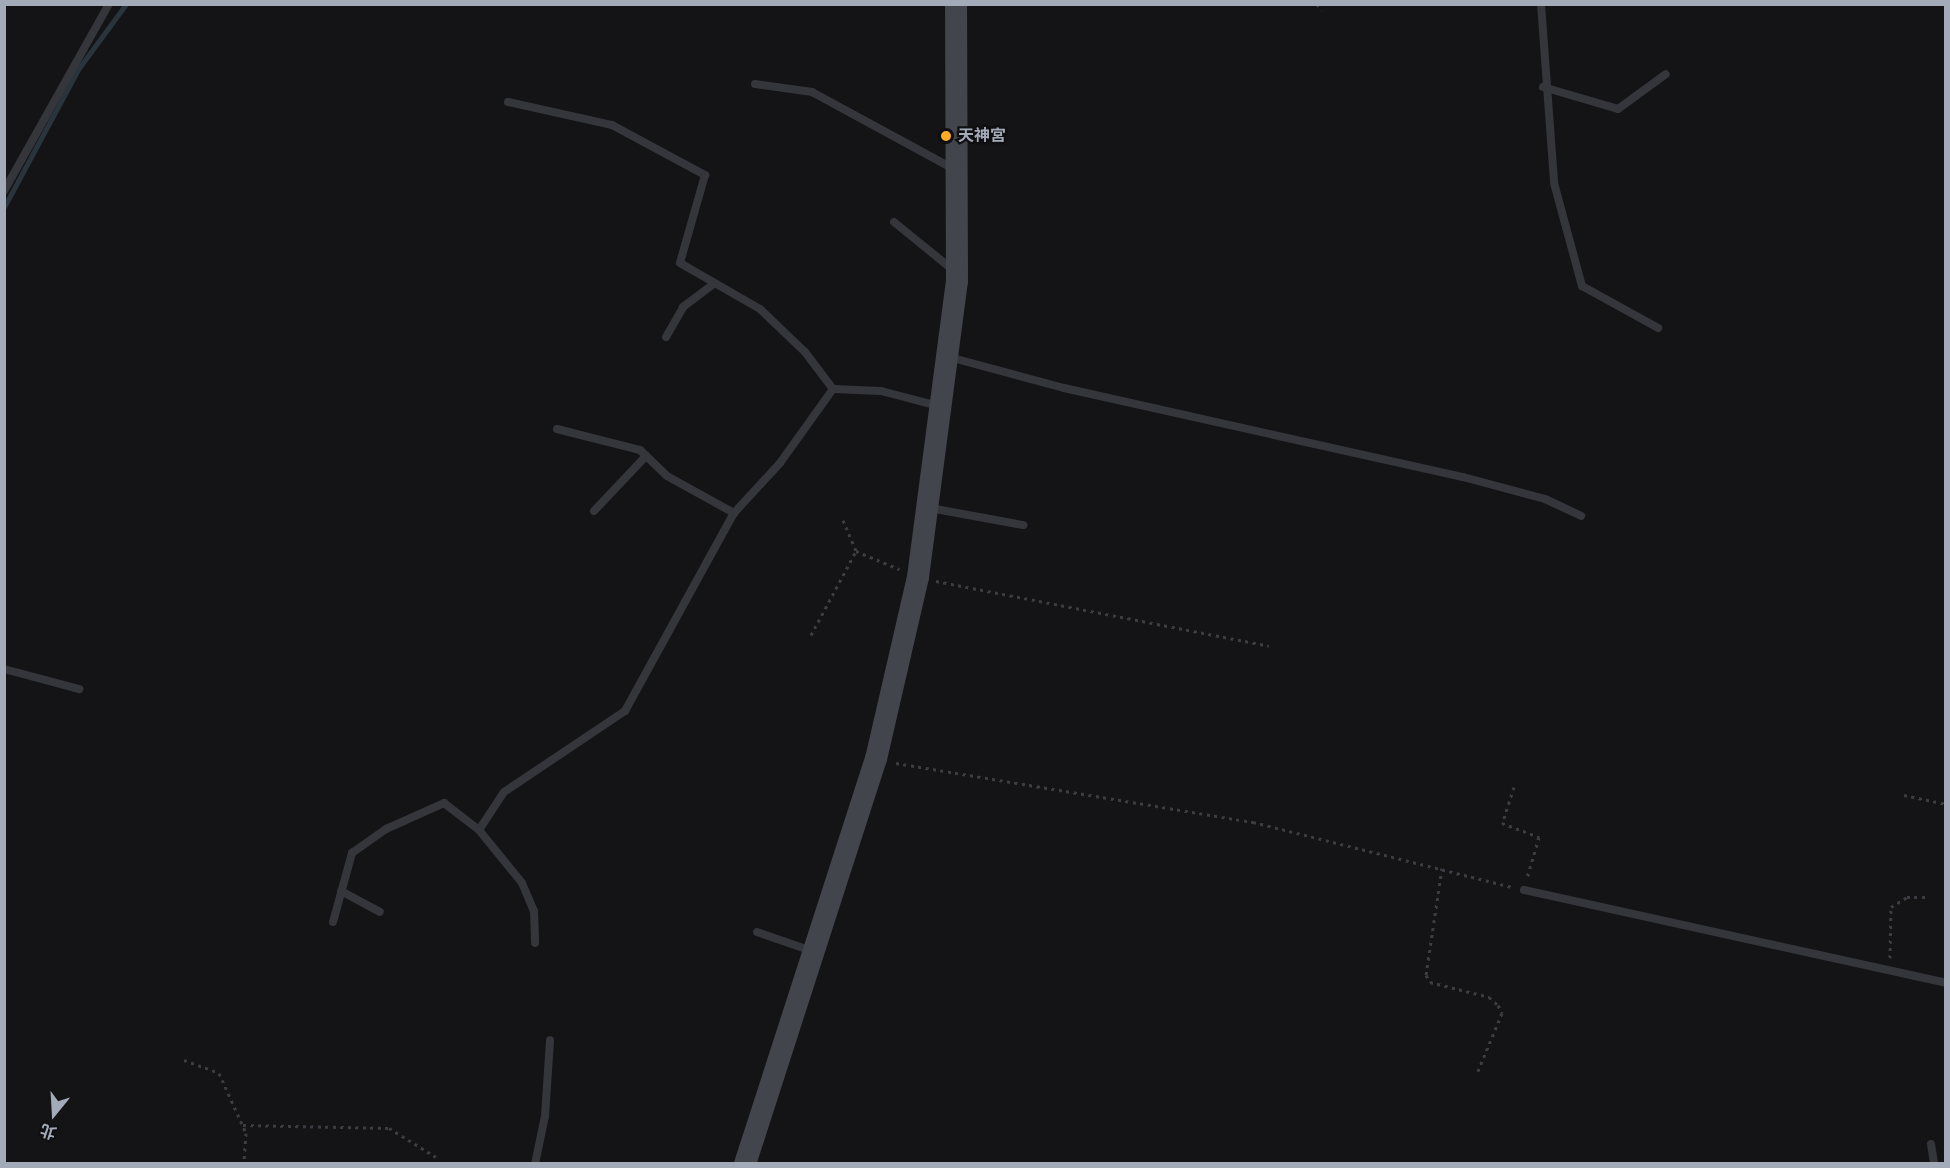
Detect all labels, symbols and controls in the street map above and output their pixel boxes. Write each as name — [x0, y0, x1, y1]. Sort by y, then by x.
place label: 天神宮 — [958, 126, 1006, 146]
marker: 天神宮 — [939, 129, 953, 143]
north arrow — [24, 1084, 84, 1144]
text: 北 — [38, 1120, 59, 1143]

